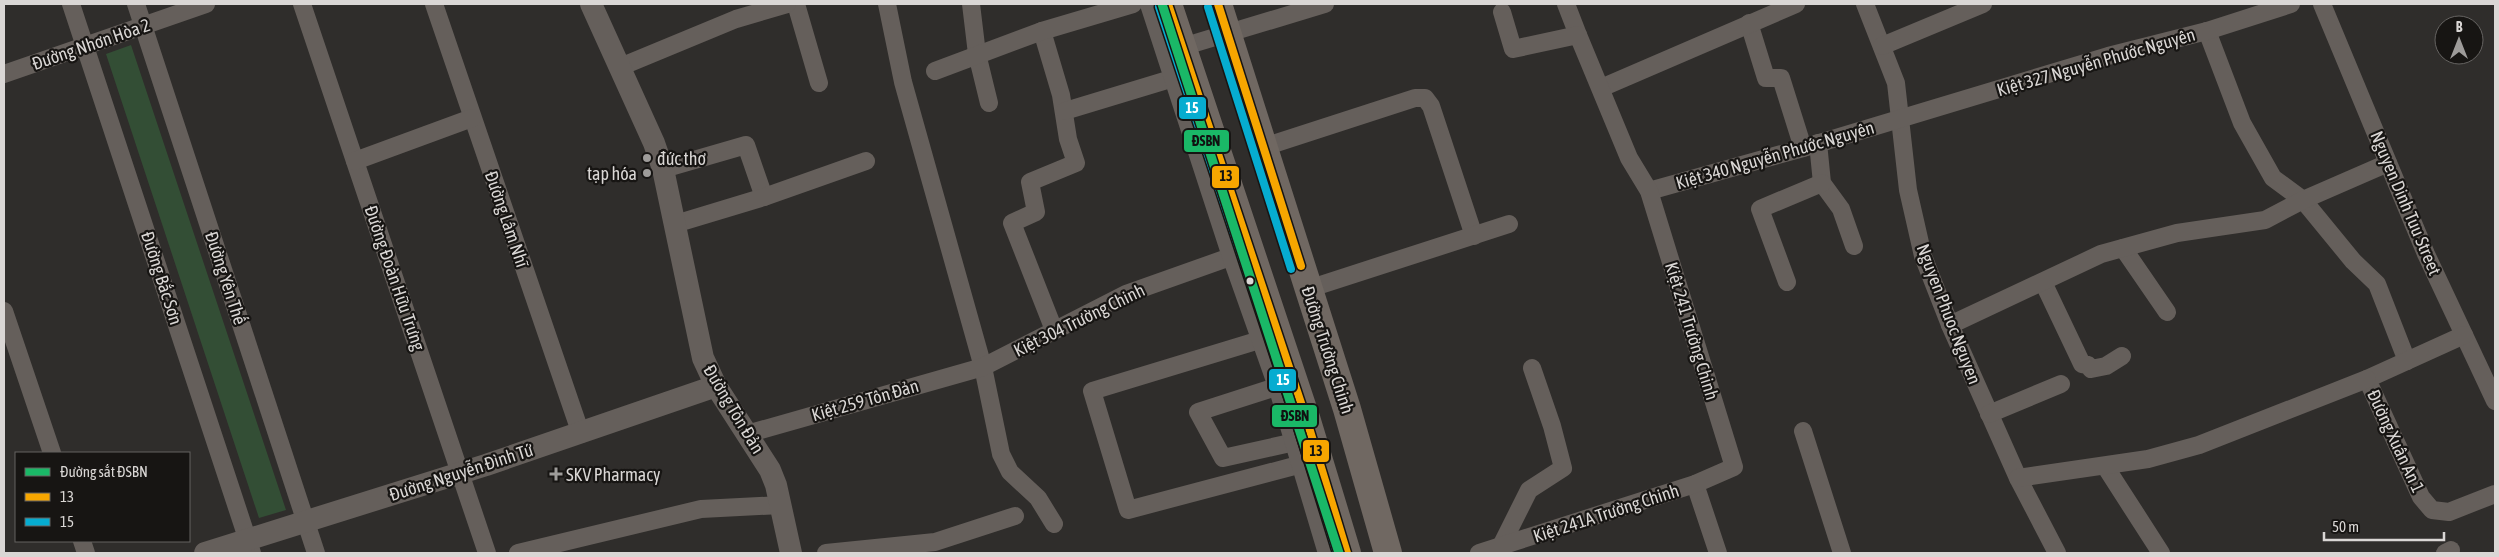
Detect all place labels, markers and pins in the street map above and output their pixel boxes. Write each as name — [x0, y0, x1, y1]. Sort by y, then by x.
place label: đức thơ — [657, 148, 706, 169]
marker: đức thơ — [641, 152, 653, 164]
place label: tạp hóa — [587, 163, 637, 184]
marker: tạp hóa — [641, 167, 653, 179]
unlabelled marker — [1245, 276, 1255, 286]
place label: SKV Pharmacy — [566, 464, 660, 485]
marker: SKV Pharmacy — [550, 468, 562, 480]

